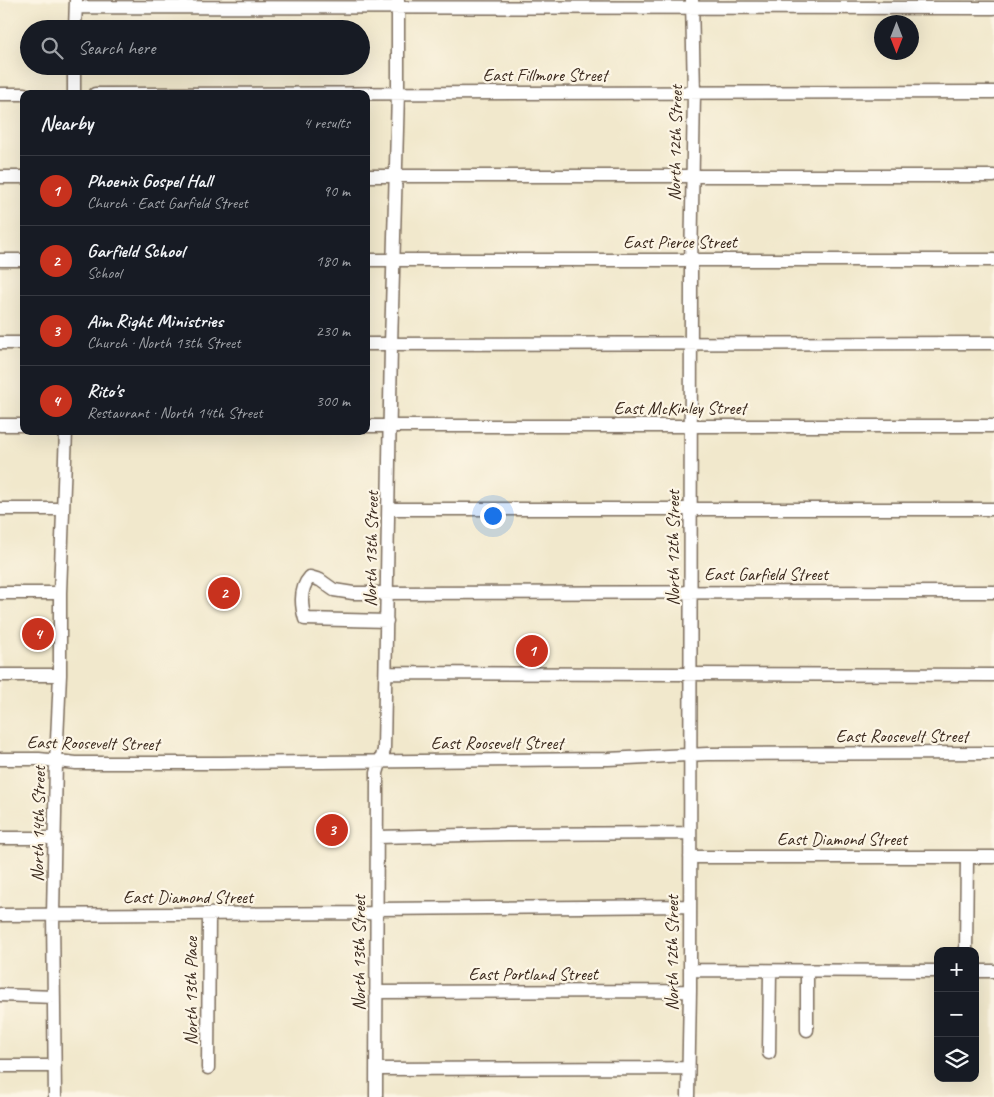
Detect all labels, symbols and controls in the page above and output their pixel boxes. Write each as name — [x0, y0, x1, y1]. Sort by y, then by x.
north arrow — [874, 15, 919, 60]
search box — [20, 20, 370, 75]
icon: search — [38, 34, 66, 62]
text: Search here — [78, 36, 155, 60]
street label: East Fillmore Street — [483, 64, 610, 86]
street label: North 12th Street — [663, 83, 687, 201]
text: Nearby — [40, 110, 93, 136]
text: 4 results — [303, 113, 350, 133]
text: Phoenix Gospel Hall — [87, 169, 212, 193]
text: 1 — [52, 181, 60, 201]
text: 90 m — [323, 181, 350, 201]
text: Church · East Garfield Street — [87, 193, 248, 213]
street label: East Pierce Street — [623, 231, 739, 253]
text: Garfield School — [87, 239, 184, 263]
text: 2 — [52, 251, 60, 271]
text: 180 m — [316, 251, 350, 271]
text: School — [87, 263, 121, 283]
text: Aim Right Ministries — [87, 309, 223, 333]
text: 3 — [52, 321, 60, 341]
text: 230 m — [316, 321, 350, 341]
text: Church · North 13th Street — [87, 333, 241, 353]
text: Rito's — [87, 379, 123, 403]
text: 4 — [52, 391, 60, 411]
text: 300 m — [316, 391, 350, 411]
street label: East McKinley Street — [614, 397, 749, 419]
text: Restaurant · North 14th Street — [87, 403, 263, 423]
street label: North 12th Street — [662, 488, 684, 606]
street label: North 13th Street — [359, 489, 383, 607]
your location — [480, 503, 506, 529]
street label: East Garfield Street — [704, 563, 830, 585]
pin: 2 — [208, 574, 240, 612]
pin: 4 — [22, 615, 54, 653]
pin: 1 — [516, 632, 548, 670]
street label: East Roosevelt Street — [836, 725, 971, 747]
street label: East Roosevelt Street — [27, 731, 162, 755]
street label: East Roosevelt Street — [431, 732, 566, 754]
street label: North 14th Street — [26, 764, 50, 882]
pin: 3 — [316, 811, 348, 849]
street label: East Diamond Street — [777, 828, 909, 850]
street label: East Diamond Street — [123, 886, 255, 908]
street label: North 13th Street — [348, 893, 370, 1011]
street label: North 12th Street — [661, 893, 683, 1011]
street label: North 13th Place — [180, 936, 202, 1045]
map controls — [934, 947, 979, 1082]
button: + — [934, 947, 979, 992]
street label: East Portland Street — [468, 963, 600, 985]
button: − — [934, 992, 979, 1037]
button: layers — [934, 1037, 979, 1082]

